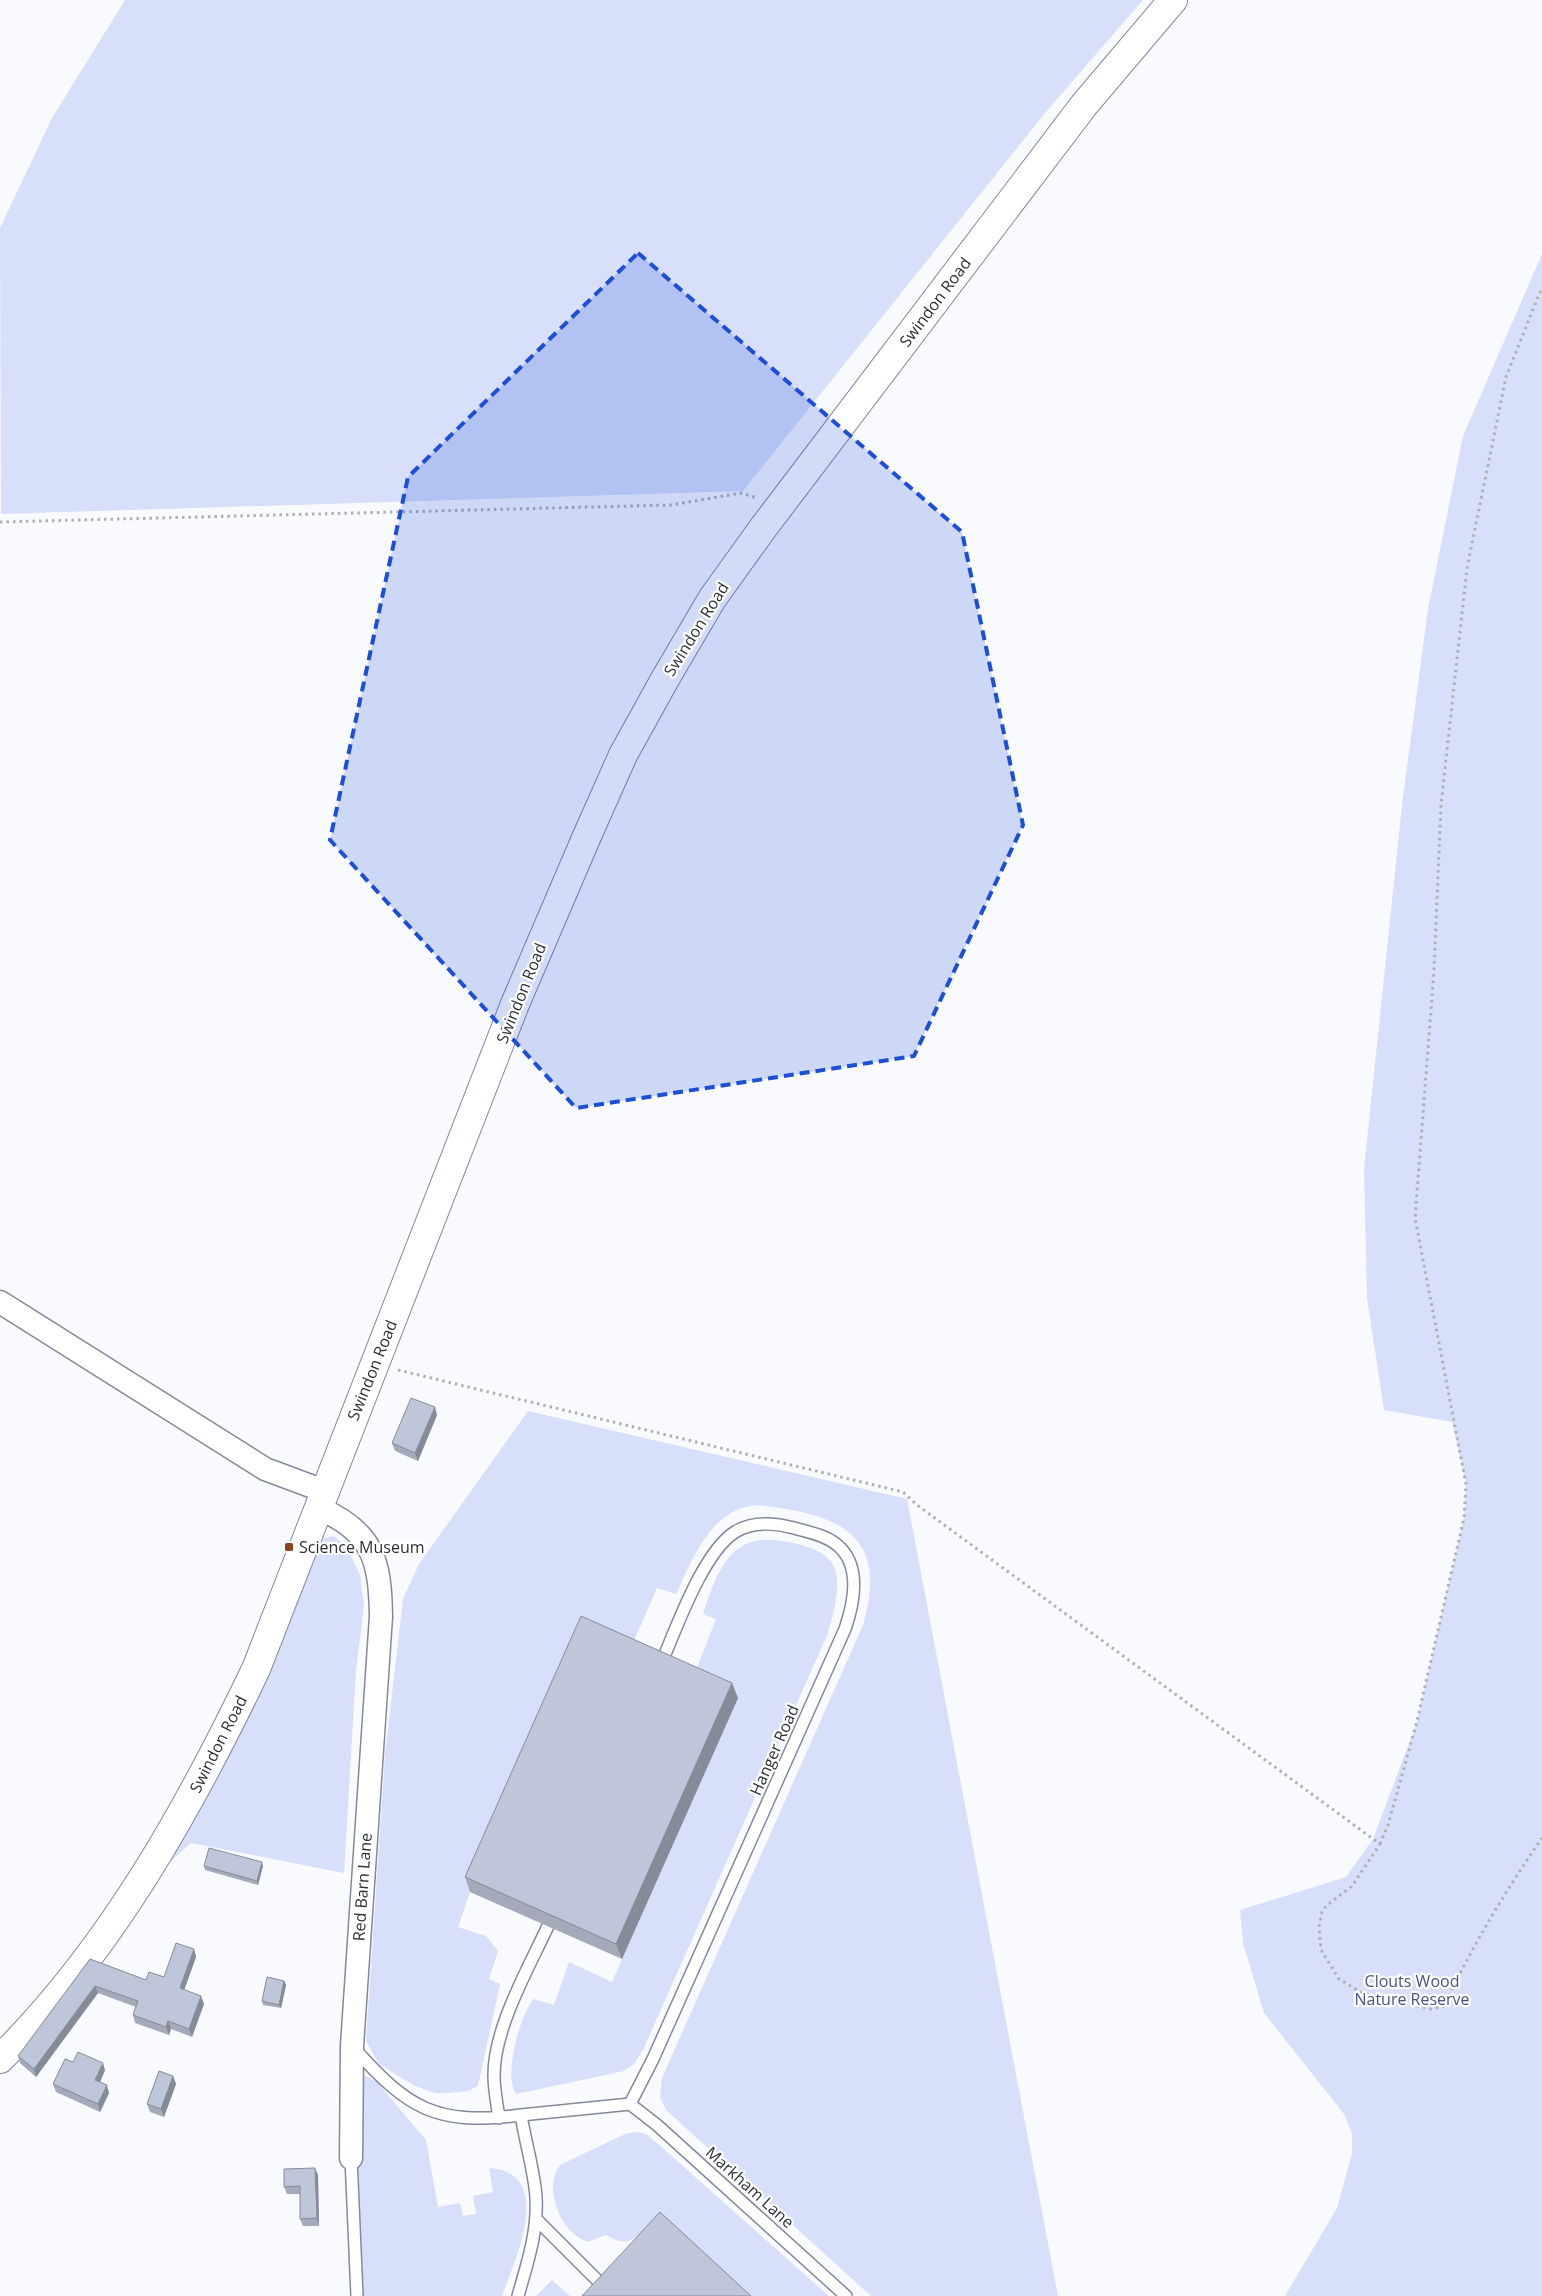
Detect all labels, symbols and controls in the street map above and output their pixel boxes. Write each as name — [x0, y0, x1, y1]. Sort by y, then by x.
street label: Swindon Road — [894, 253, 976, 351]
street label: Swindon Road — [658, 578, 734, 680]
street label: Swindon Road — [491, 939, 551, 1047]
street label: Swindon Road — [342, 1316, 402, 1424]
place label: Science Museum — [299, 1536, 425, 1558]
marker: Science Museum — [283, 1541, 295, 1553]
street label: Swindon Road — [184, 1692, 252, 1796]
street label: Hanger Road — [744, 1701, 804, 1799]
street label: Red Barn Lane — [347, 1832, 377, 1942]
park label: Clouts Wood Nature Reserve — [1354, 1970, 1470, 2010]
street label: Markham Lane — [701, 2141, 799, 2233]

